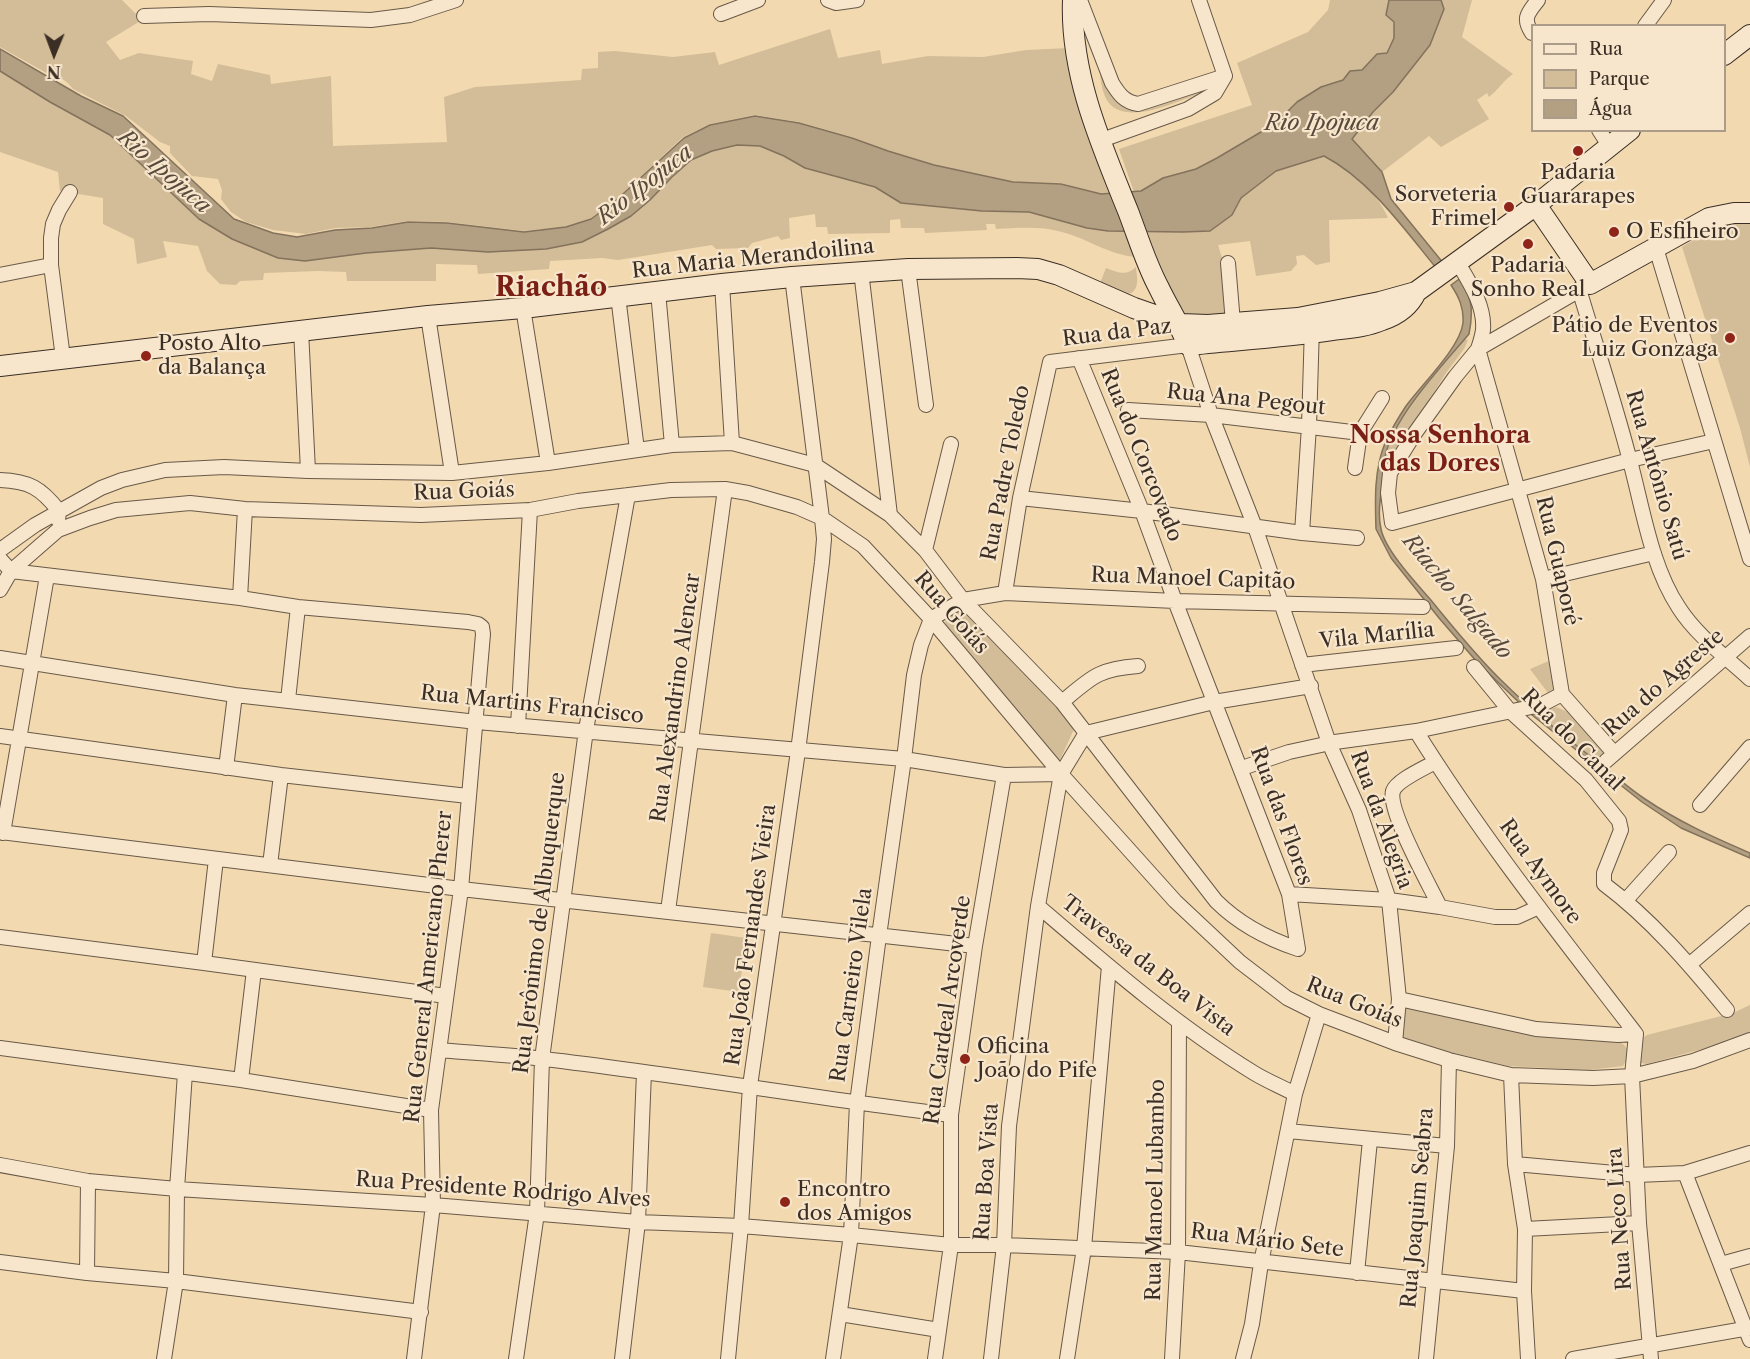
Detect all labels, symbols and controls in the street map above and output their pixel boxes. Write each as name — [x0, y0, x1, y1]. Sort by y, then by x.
north arrow — [24, 24, 84, 84]
legend — [1531, 24, 1726, 132]
text: Rua — [1589, 38, 1623, 60]
text: N — [47, 62, 61, 82]
text: Parque — [1589, 68, 1650, 90]
text: Água — [1589, 98, 1632, 120]
water label: Rio Ipojuca — [1265, 111, 1379, 137]
water label: Rio Ipojuca — [112, 125, 216, 219]
water label: Rio Ipojuca — [592, 139, 698, 231]
marker: Padaria Guararapes — [1571, 144, 1585, 158]
place label: Padaria Guararapes — [1521, 160, 1635, 210]
place label: Sorveteria Frimel — [1395, 182, 1497, 232]
marker: Sorveteria Frimel — [1502, 200, 1516, 214]
place label: O Esfiheiro — [1626, 219, 1739, 245]
marker: O Esfiheiro — [1607, 225, 1621, 239]
street label: Rua Maria Merandoilina — [631, 234, 875, 284]
marker: Padaria Sonho Real — [1521, 237, 1535, 251]
place label: Padaria Sonho Real — [1471, 253, 1585, 303]
district label: Riachão — [495, 272, 607, 304]
place label: Pátio de Eventos Luiz Gonzaga — [1551, 313, 1718, 363]
street label: Rua da Paz — [1061, 314, 1173, 352]
place label: Posto Alto da Balança — [158, 331, 266, 381]
marker: Pátio de Eventos Luiz Gonzaga — [1723, 331, 1737, 345]
marker: Posto Alto da Balança — [139, 349, 153, 363]
street label: Rua do Corcovado — [1095, 365, 1187, 545]
street label: Rua Ana Pegout — [1165, 379, 1327, 421]
street label: Rua Padre Toledo — [977, 383, 1035, 563]
street label: Rua Antônio Satú — [1620, 387, 1692, 563]
district label: Nossa Senhora das Dores — [1350, 422, 1530, 478]
street label: Rua Goiás — [413, 478, 515, 506]
street label: Rua Guaporé — [1530, 494, 1584, 628]
water label: Riacho Salgado — [1397, 529, 1517, 665]
street label: Rua Manoel Capitão — [1090, 563, 1296, 595]
street label: Rua Goiás — [908, 566, 994, 660]
street label: Rua Alexandrino Alencar — [646, 572, 706, 824]
street label: Vila Marília — [1318, 617, 1436, 655]
street label: Rua do Agreste — [1599, 624, 1729, 742]
street label: Rua Martins Francisco — [419, 681, 645, 729]
street label: Rua do Canal — [1516, 684, 1628, 796]
street label: Rua das Flores — [1244, 743, 1318, 889]
street label: Rua da Alegria — [1344, 747, 1418, 893]
street label: Rua Jerônimo de Albuquerque — [509, 771, 571, 1075]
street label: Rua João Fernandes Vieira — [720, 802, 782, 1068]
street label: Rua General Americano Pherer — [400, 810, 458, 1124]
street label: Rua Aymore — [1493, 815, 1587, 929]
street label: Rua Carneiro Vilela — [826, 886, 878, 1084]
street label: Travessa da Boa Vista — [1056, 890, 1240, 1042]
street label: Rua Cardeal Arcoverde — [919, 894, 977, 1126]
street label: Rua Goiás — [1302, 972, 1406, 1034]
place label: Oficina João do Pife — [977, 1034, 1097, 1084]
marker: Oficina João do Pife — [958, 1052, 972, 1066]
street label: Rua Manoel Lubambo — [1141, 1079, 1171, 1301]
street label: Rua Boa Vista — [970, 1102, 1004, 1242]
street label: Rua Joaquim Seabra — [1397, 1107, 1439, 1309]
street label: Rua Neco Lira — [1602, 1147, 1638, 1291]
street label: Rua Presidente Rodrigo Alves — [354, 1167, 652, 1213]
place label: Encontro dos Amigos — [797, 1177, 912, 1227]
marker: Encontro dos Amigos — [778, 1195, 792, 1209]
street label: Rua Mário Sete — [1189, 1219, 1345, 1263]

